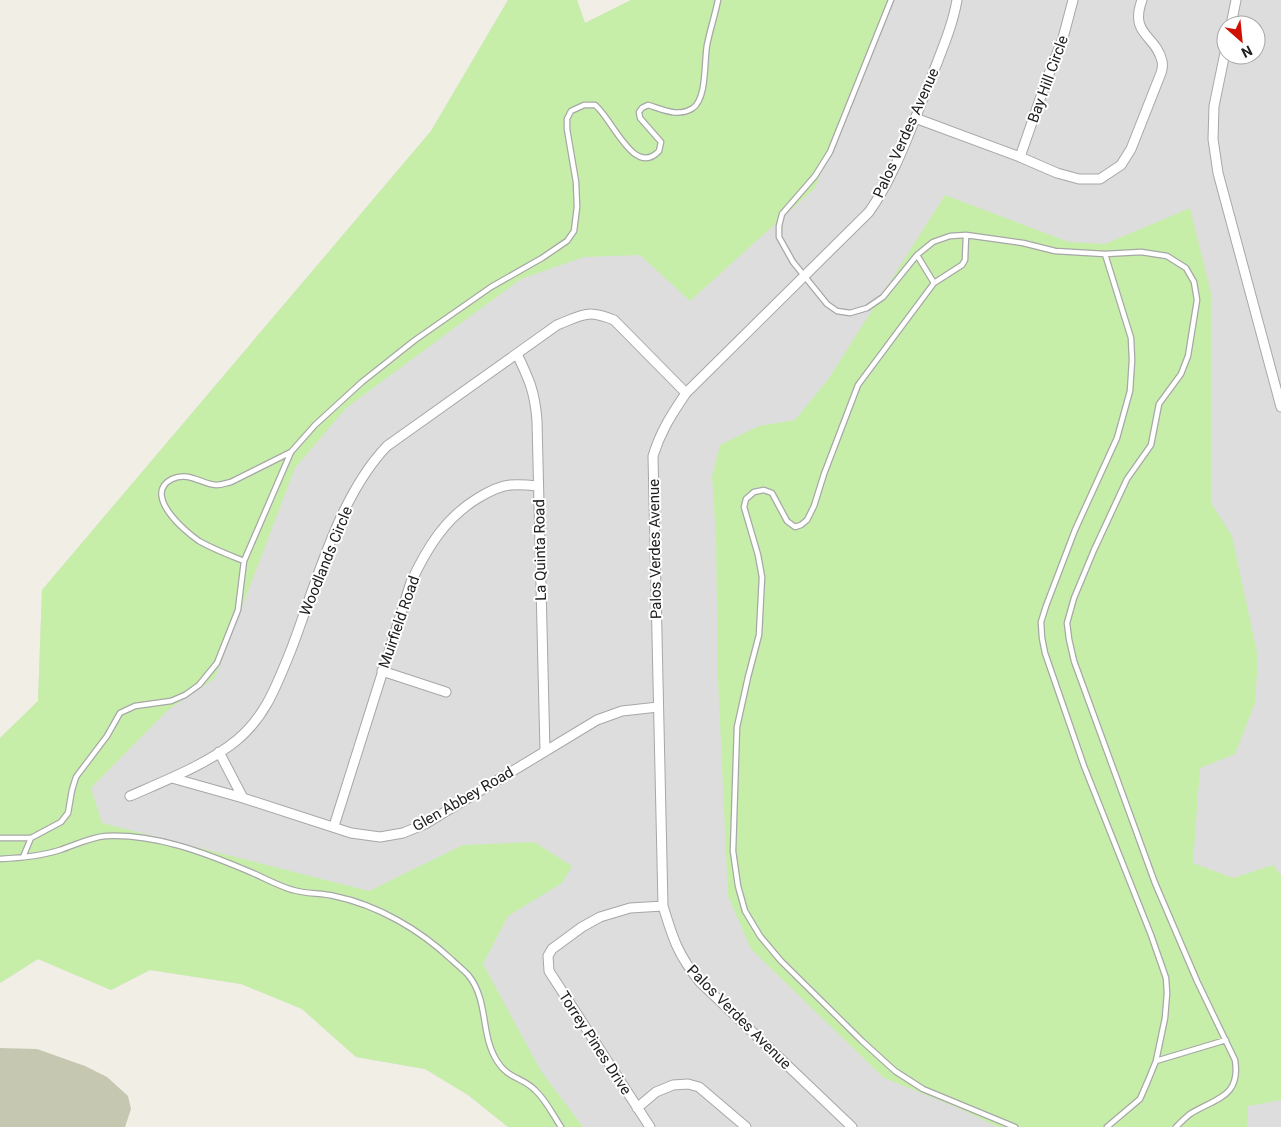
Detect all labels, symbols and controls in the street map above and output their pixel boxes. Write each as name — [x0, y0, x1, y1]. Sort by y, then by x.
north arrow — [1216, 15, 1266, 65]
street label: Bay Hill Circle — [1024, 33, 1072, 125]
text: N — [1239, 42, 1255, 61]
street label: Palos Verdes Avenue — [869, 65, 943, 201]
street label: Palos Verdes Avenue — [645, 479, 665, 619]
street label: La Quinta Road — [530, 499, 550, 601]
street label: Woodlands Circle — [296, 504, 356, 618]
street label: Muirfield Road — [375, 573, 423, 671]
street label: Glen Abbey Road — [409, 763, 517, 835]
street label: Palos Verdes Avenue — [683, 961, 795, 1073]
street label: Torrey Pines Drive — [555, 988, 635, 1098]

